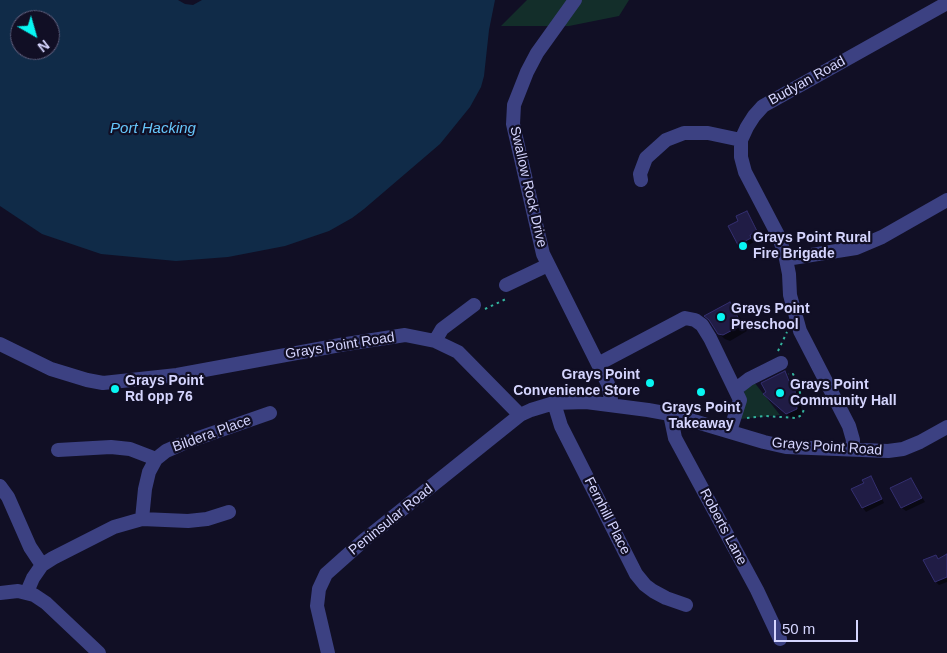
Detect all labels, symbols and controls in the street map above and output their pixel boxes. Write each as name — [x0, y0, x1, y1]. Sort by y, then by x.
north arrow — [10, 10, 60, 60]
text: N — [35, 37, 53, 55]
street label: Budyan Road — [766, 53, 848, 109]
water label: Port Hacking — [110, 120, 196, 138]
street label: Swallow Rock Drive — [506, 125, 550, 249]
place label: Grays Point Rural Fire Brigade — [753, 230, 871, 262]
marker: Grays Point Rural Fire Brigade — [737, 240, 749, 252]
place label: Grays Point Preschool — [731, 301, 810, 334]
marker: Grays Point Preschool — [715, 311, 727, 323]
street label: Grays Point Road — [284, 329, 396, 363]
place label: Grays Point Convenience Store — [513, 367, 640, 400]
place label: Grays Point Rd opp 76 — [125, 373, 204, 406]
marker: Grays Point Convenience Store — [644, 377, 656, 389]
place label: Grays Point Community Hall — [790, 377, 897, 410]
marker: Grays Point Rd opp 76 — [109, 383, 121, 395]
marker: Grays Point Takeaway — [695, 386, 707, 398]
marker: Grays Point Community Hall — [774, 387, 786, 399]
place label: Grays Point Takeaway — [662, 400, 740, 432]
street label: Bildera Place — [170, 412, 254, 456]
street label: Grays Point Road — [771, 435, 883, 459]
street label: Fernhill Place — [580, 474, 634, 558]
street label: Peninsular Road — [345, 481, 437, 559]
street label: Roberts Lane — [696, 486, 750, 568]
scale bar — [777, 610, 861, 642]
text: 50 m — [782, 620, 815, 637]

